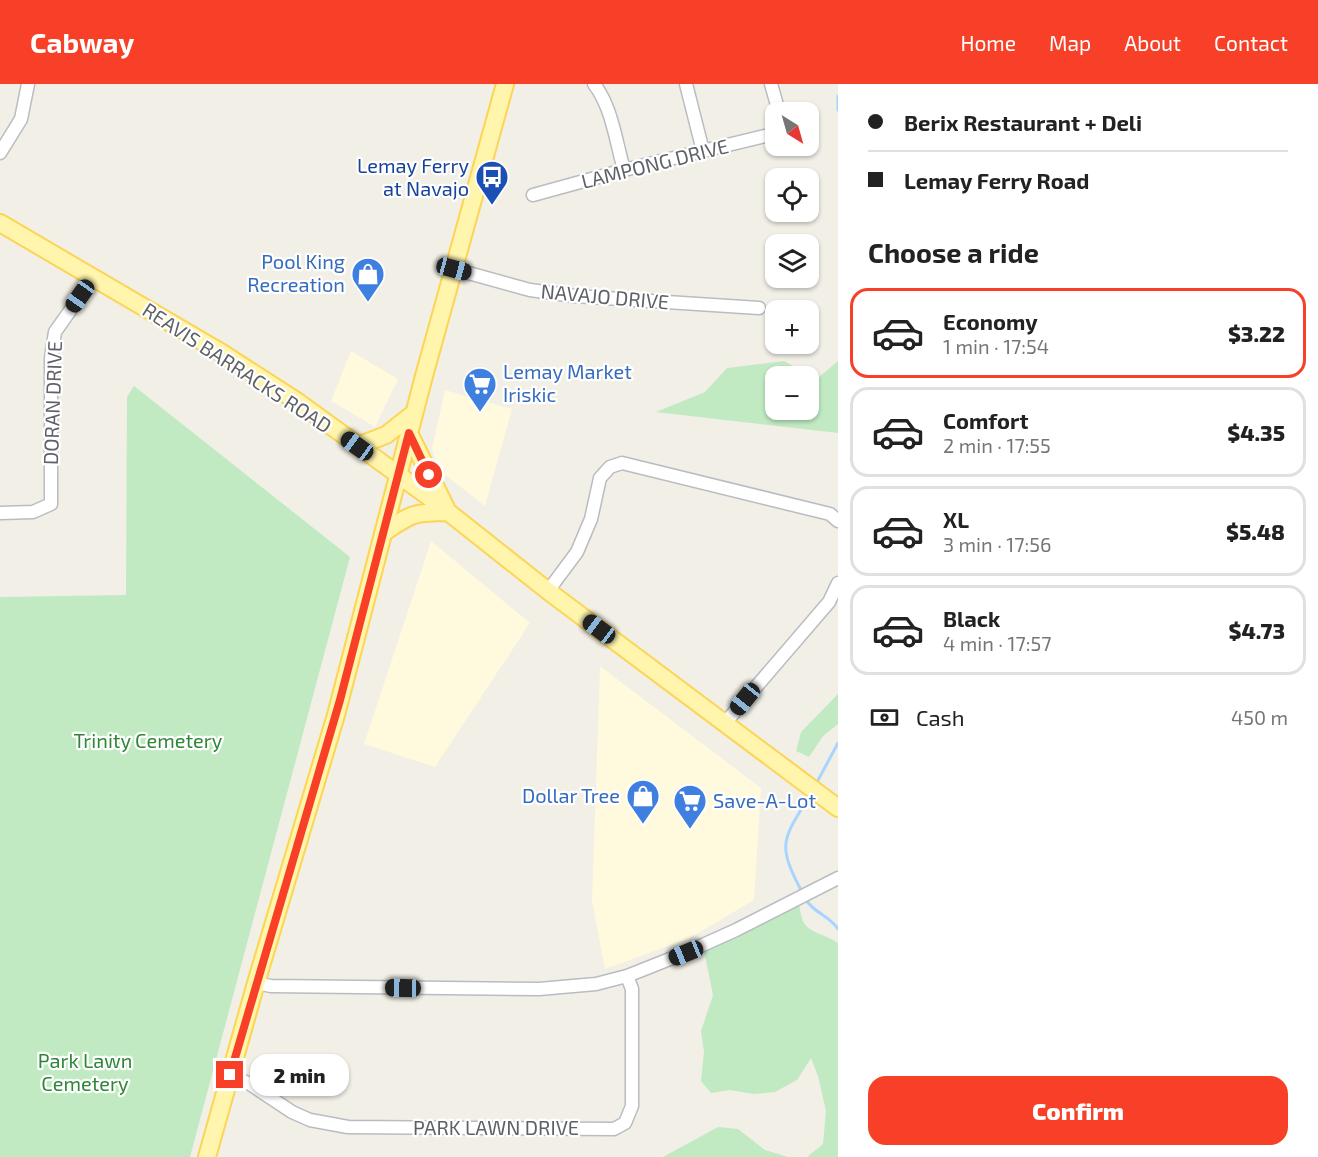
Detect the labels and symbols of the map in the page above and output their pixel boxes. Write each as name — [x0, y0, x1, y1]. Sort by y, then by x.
north arrow — [765, 102, 819, 156]
street label: LAMPONG DRIVE — [579, 133, 731, 193]
place label: Lemay Ferry at Navajo — [357, 153, 469, 200]
bus stop icon: Lemay Ferry at Navajo — [474, 159, 510, 206]
place label: Pool King Recreation — [247, 249, 345, 296]
shop icon: Pool King Recreation — [350, 256, 386, 303]
car — [434, 256, 474, 282]
car — [62, 276, 98, 316]
street label: NAVAJO DRIVE — [540, 278, 670, 314]
street label: REAVIS BARRACKS ROAD — [138, 297, 337, 437]
street label: DORAN DRIVE — [38, 340, 66, 465]
place label: Lemay Market Iriskic — [503, 359, 632, 406]
supermarket icon: Lemay Market Iriskic — [462, 366, 498, 413]
car — [337, 428, 377, 464]
route start — [415, 461, 442, 488]
car — [579, 611, 619, 647]
car — [727, 679, 763, 719]
park label: Trinity Cemetery — [74, 728, 223, 752]
shop icon: Dollar Tree — [625, 778, 661, 825]
place label: Dollar Tree — [522, 783, 620, 807]
supermarket icon: Save-A-Lot — [672, 783, 708, 830]
place label: Save-A-Lot — [713, 788, 816, 812]
car — [666, 938, 706, 968]
car — [385, 979, 421, 997]
park label: Park Lawn Cemetery — [38, 1048, 132, 1095]
callout: 2 min — [251, 1054, 350, 1096]
route end — [216, 1061, 243, 1088]
street label: PARK LAWN DRIVE — [413, 1115, 579, 1139]

